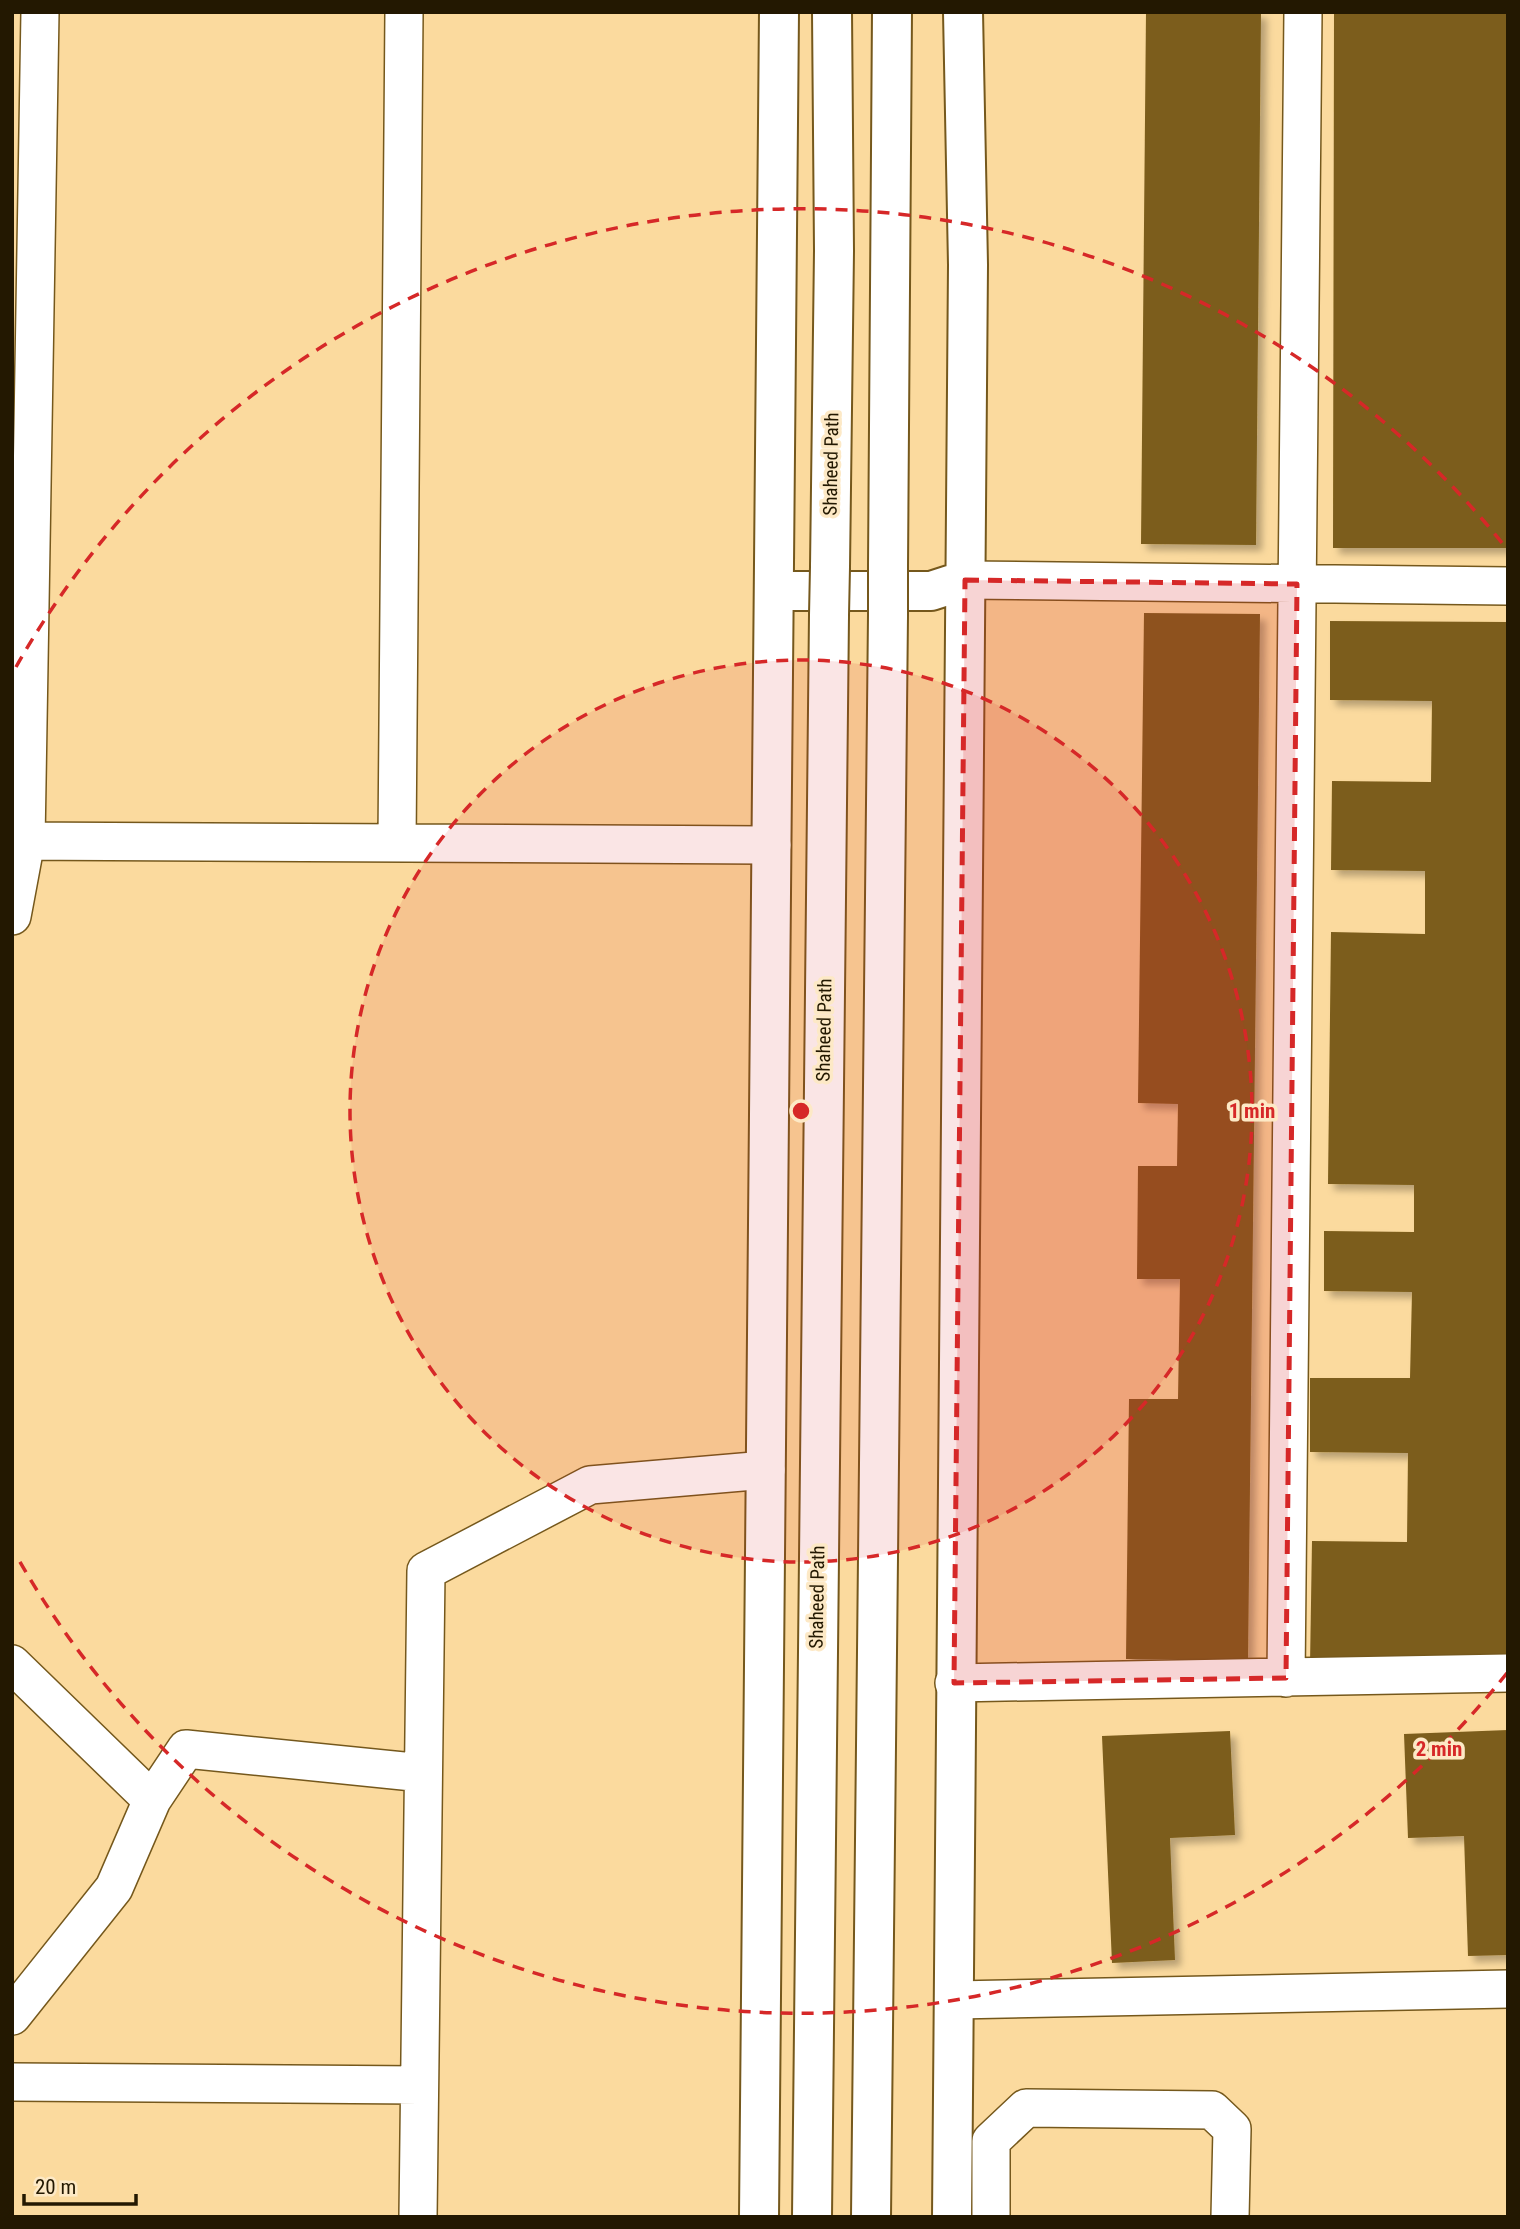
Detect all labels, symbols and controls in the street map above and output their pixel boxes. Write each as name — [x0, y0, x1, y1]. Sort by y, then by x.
street label: Shaheed Path — [819, 412, 843, 516]
street label: Shaheed Path — [812, 978, 836, 1082]
centre of rings — [789, 1099, 813, 1123]
text: 1 min — [1229, 1099, 1275, 1123]
street label: Shaheed Path — [805, 1545, 829, 1649]
text: 2 min — [1416, 1737, 1462, 1761]
scale bar — [24, 2162, 136, 2206]
text: 20 m — [35, 2175, 76, 2199]

